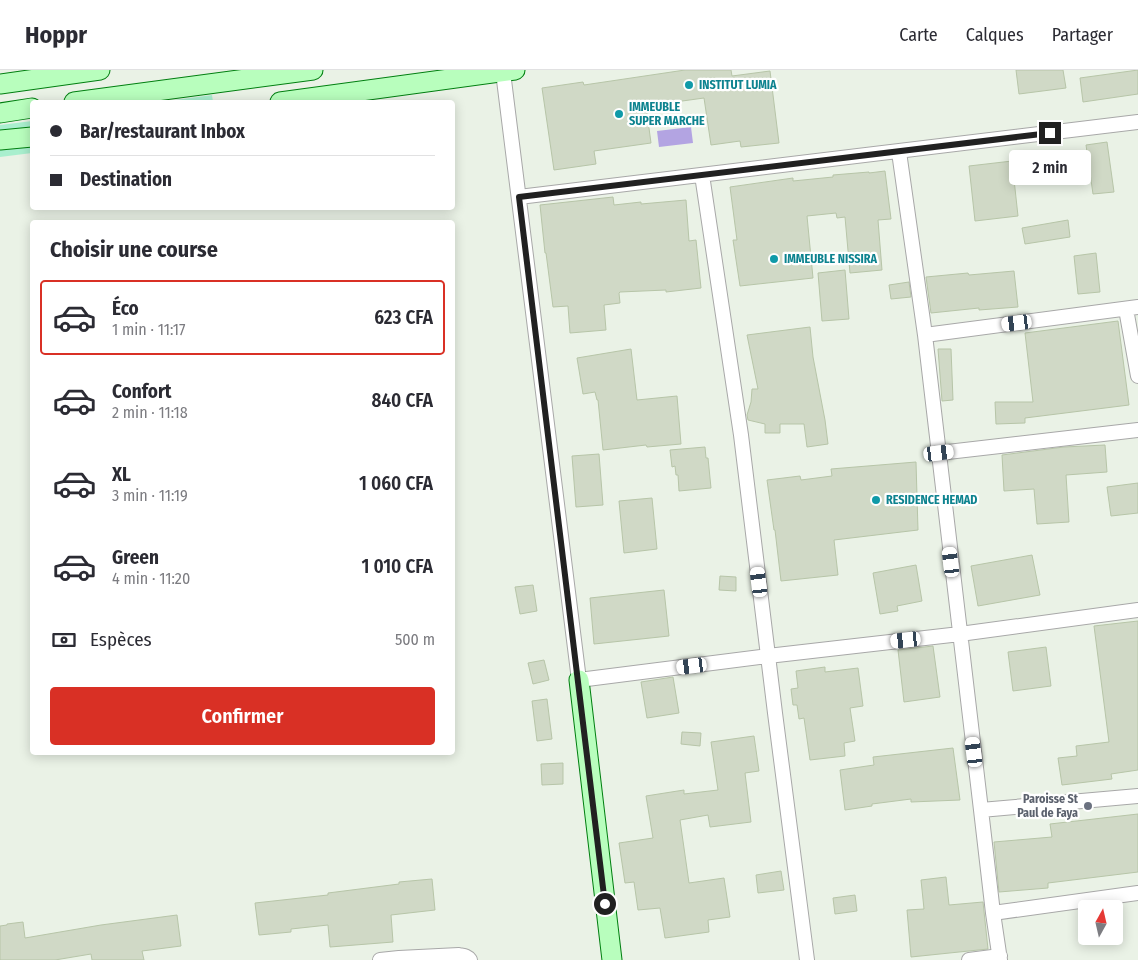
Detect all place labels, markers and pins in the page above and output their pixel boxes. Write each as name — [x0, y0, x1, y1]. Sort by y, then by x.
place label: INSTITUT LUMIA — [699, 78, 777, 92]
marker: INSTITUT LUMIA — [683, 79, 695, 91]
place label: IMMEUBLE SUPER MARCHE — [629, 100, 705, 128]
marker: IMMEUBLE SUPER MARCHE — [613, 108, 625, 120]
place label: IMMEUBLE NISSIRA — [784, 252, 877, 266]
marker: IMMEUBLE NISSIRA — [768, 253, 780, 265]
place label: RESIDENCE HEMAD — [886, 493, 977, 507]
marker: RESIDENCE HEMAD — [870, 494, 882, 506]
place label: Paroisse St Paul de Faya — [1017, 792, 1079, 820]
marker: Paroisse St Paul de Faya — [1082, 800, 1094, 812]

